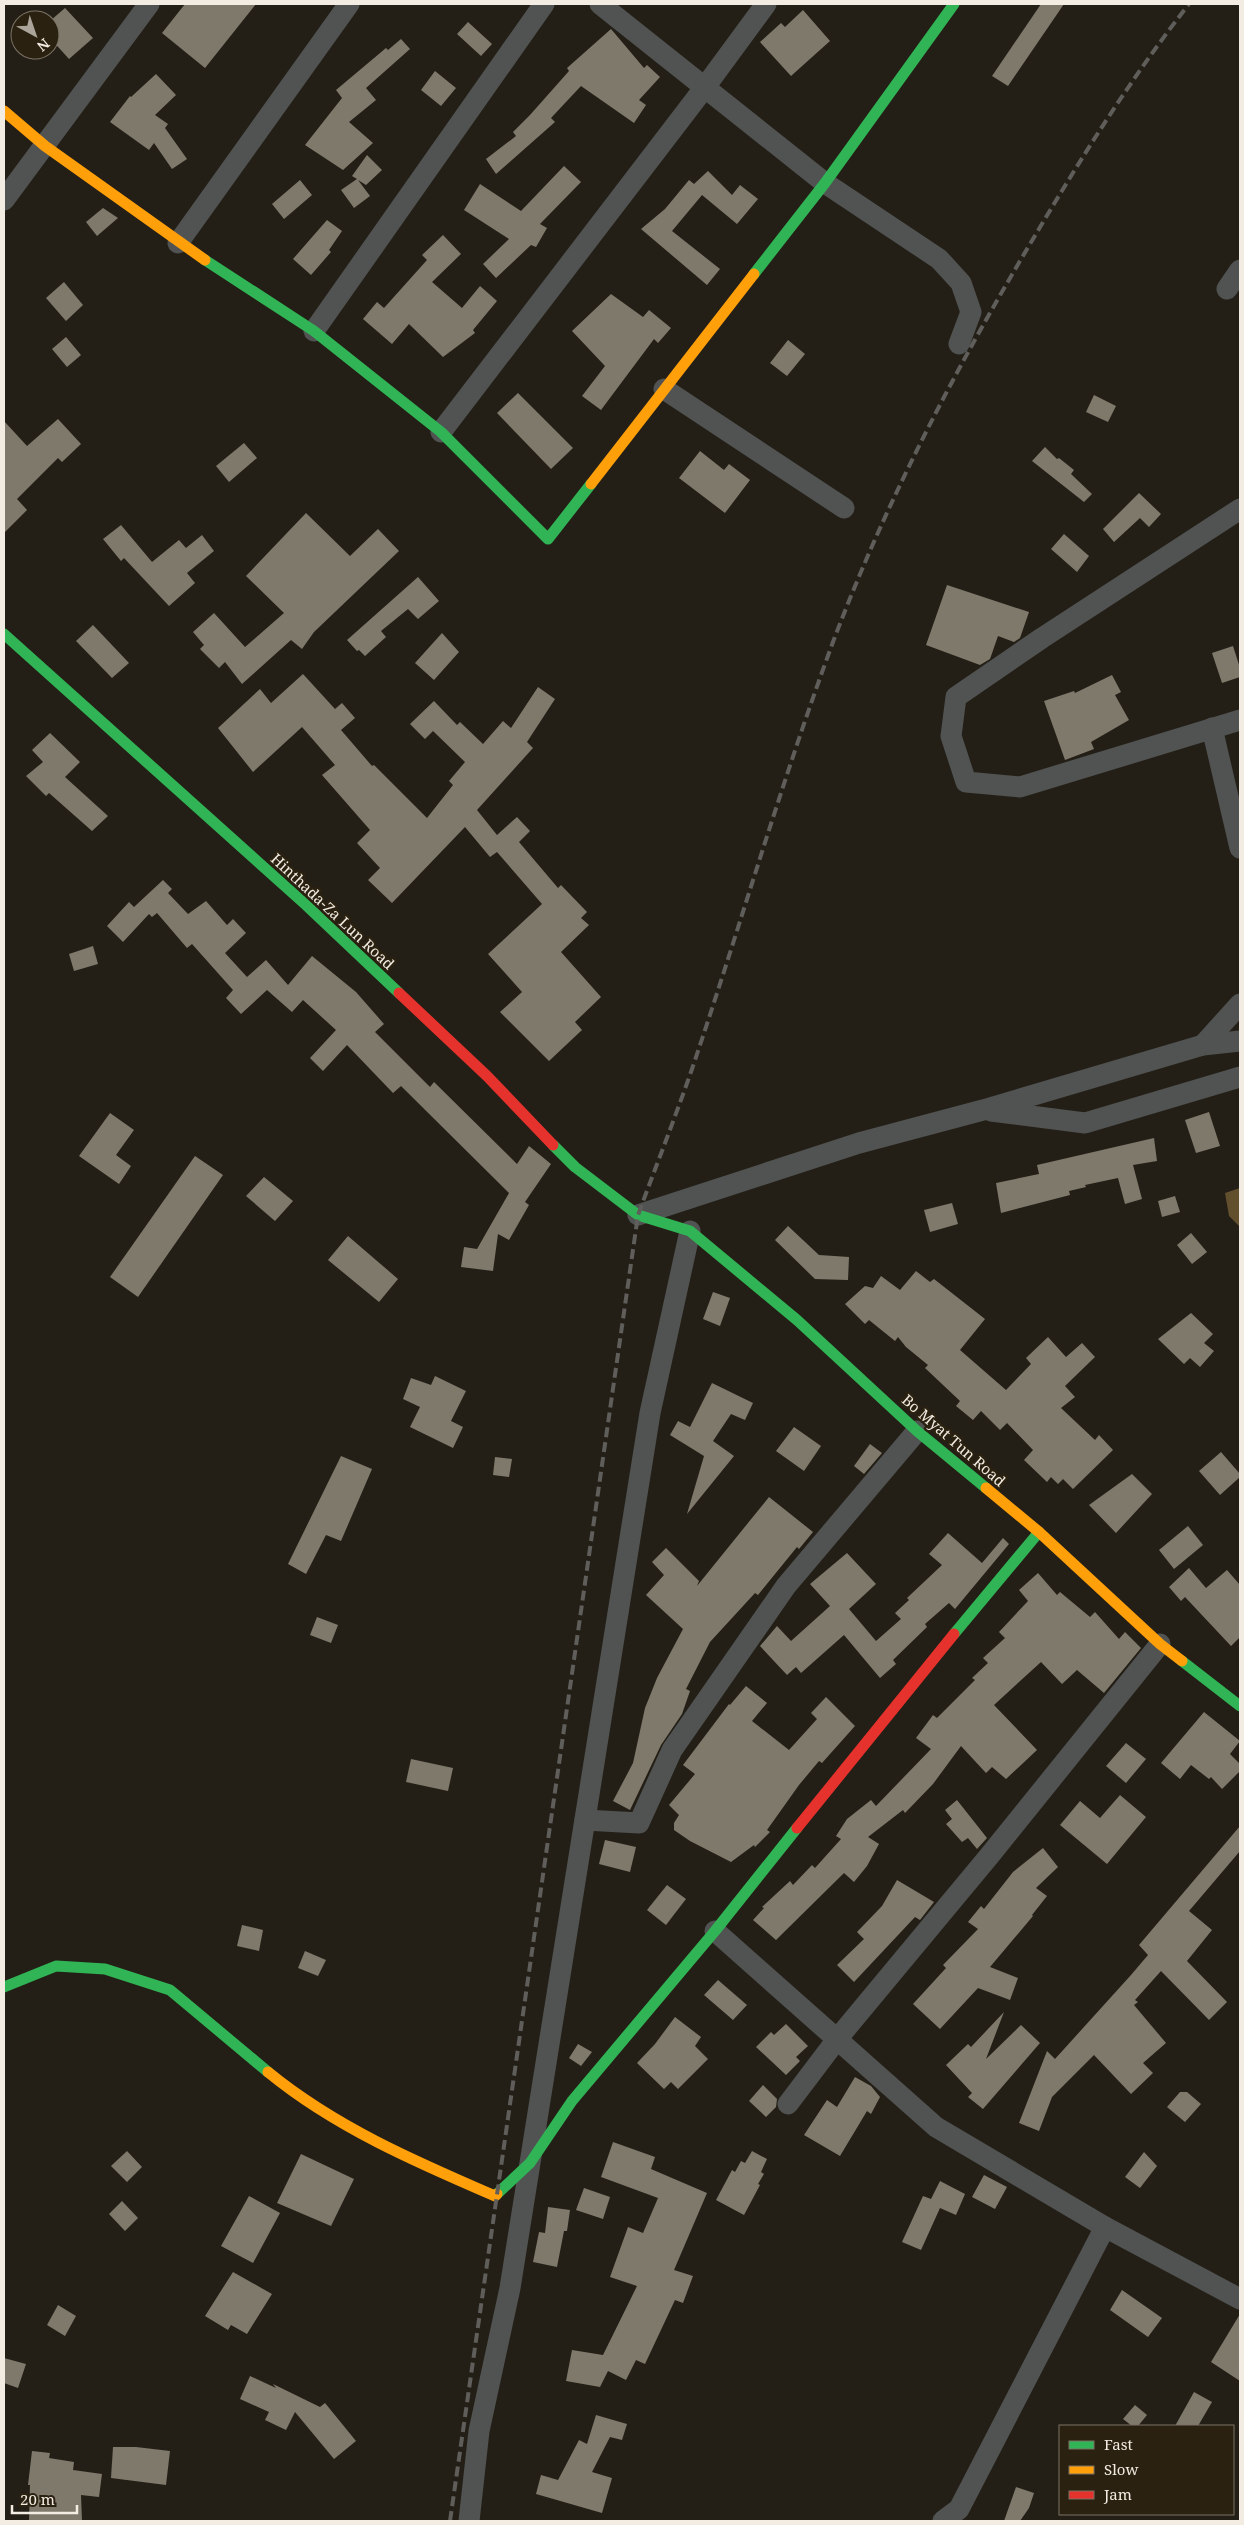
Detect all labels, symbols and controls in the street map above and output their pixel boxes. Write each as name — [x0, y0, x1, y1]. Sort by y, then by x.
north arrow — [10, 10, 60, 60]
text: N — [33, 35, 54, 56]
street label: Hinthada-Za Lun Road — [267, 849, 399, 973]
street label: Bo Myat Tun Road — [898, 1389, 1010, 1491]
legend — [1059, 2425, 1234, 2515]
text: Fast — [1104, 2434, 1133, 2454]
text: Slow — [1104, 2459, 1138, 2479]
scale bar — [12, 2482, 78, 2514]
text: Jam — [1103, 2484, 1132, 2504]
text: 20 m — [20, 2489, 55, 2509]

